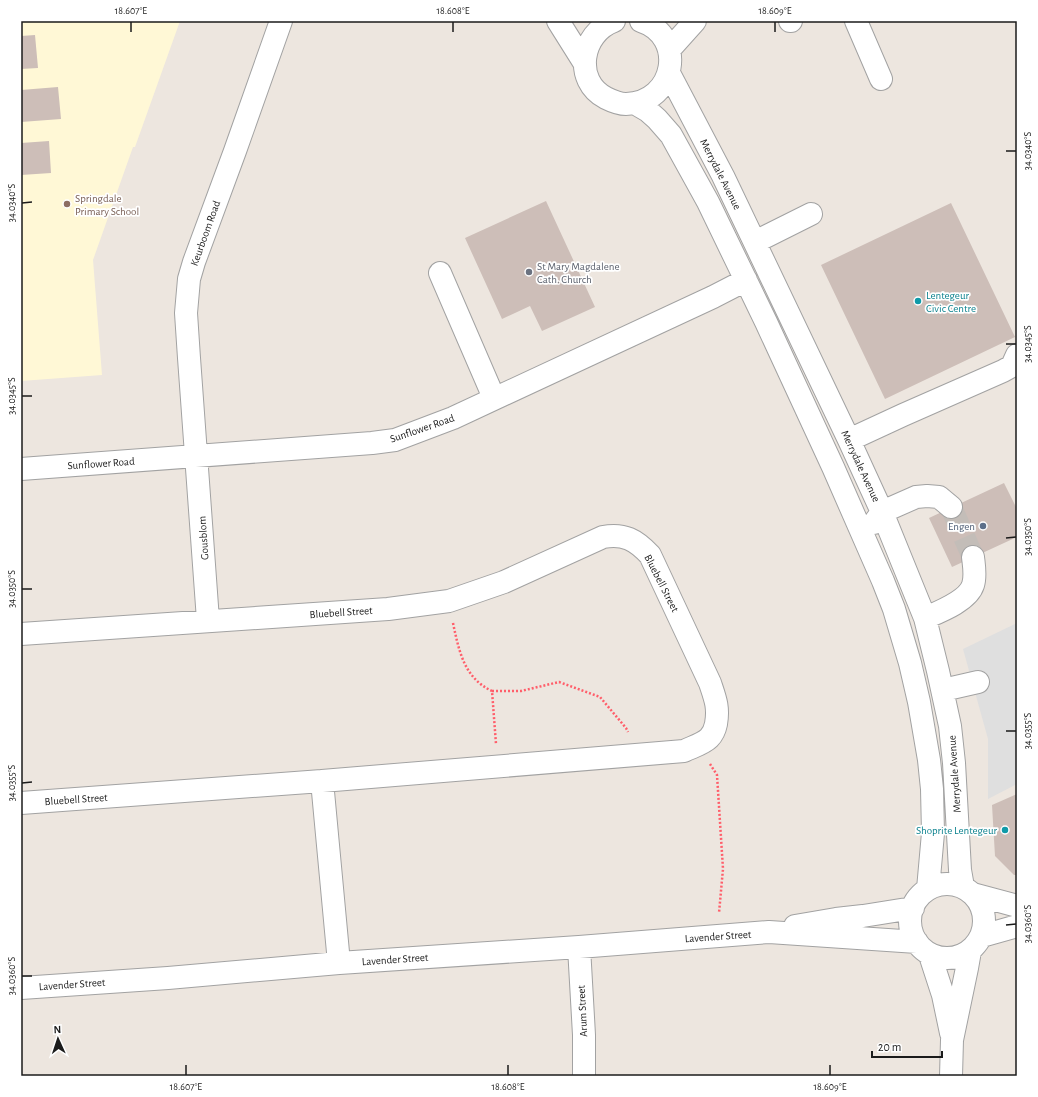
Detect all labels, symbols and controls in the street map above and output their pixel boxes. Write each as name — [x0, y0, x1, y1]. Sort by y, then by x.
text: 18.607°E — [115, 6, 147, 16]
text: 18.608°E — [437, 6, 470, 16]
text: 18.609°E — [759, 6, 792, 16]
text: 34.0340°S — [1023, 132, 1033, 170]
street label: Merrydale Avenue — [698, 137, 743, 211]
text: 34.0340°S — [7, 184, 17, 222]
place label: Springdale Primary School — [75, 193, 139, 217]
marker: Springdale Primary School — [62, 199, 72, 209]
street label: Keurboom Road — [189, 199, 222, 267]
place label: St Mary Magdalene Cath. Church — [537, 261, 620, 285]
marker: St Mary Magdalene Cath. Church — [524, 267, 534, 277]
place label: Lentegeur Civic Centre — [926, 290, 976, 314]
marker: Lentegeur Civic Centre — [913, 296, 923, 306]
text: 34.0345°S — [1023, 325, 1033, 363]
text: 34.0345°S — [7, 377, 17, 415]
street label: Sunflower Road — [389, 412, 456, 445]
street label: Merrydale Avenue — [839, 429, 882, 504]
street label: Sunflower Road — [67, 456, 135, 471]
street label: Gousblom — [196, 515, 211, 560]
text: 34.0350°S — [1023, 518, 1033, 556]
place label: Engen — [948, 521, 975, 532]
marker: Engen — [978, 521, 988, 531]
street label: Bluebell Street — [642, 553, 681, 614]
text: 34.0350°S — [7, 570, 17, 608]
street label: Bluebell Street — [309, 605, 373, 620]
text: 34.0355°S — [1023, 712, 1033, 749]
street label: Merrydale Avenue — [946, 735, 963, 813]
text: 34.0355°S — [7, 764, 17, 801]
street label: Bluebell Street — [44, 792, 108, 807]
place label: Shoprite Lentegeur — [916, 825, 997, 836]
marker: Shoprite Lentegeur — [1000, 825, 1010, 835]
text: 34.0360°S — [1023, 905, 1033, 943]
street label: Lavender Street — [684, 929, 752, 944]
street label: Lavender Street — [361, 952, 429, 967]
text: 34.0360°S — [7, 957, 17, 995]
street label: Lavender Street — [38, 977, 106, 992]
street label: Arum Street — [576, 984, 589, 1037]
north arrow — [38, 1019, 78, 1059]
text: N — [53, 1024, 62, 1035]
scale bar — [872, 1033, 942, 1059]
text: 20 m — [878, 1041, 901, 1053]
text: 18.607°E — [170, 1082, 202, 1092]
text: 18.608°E — [492, 1082, 525, 1092]
text: 18.609°E — [814, 1082, 847, 1092]

